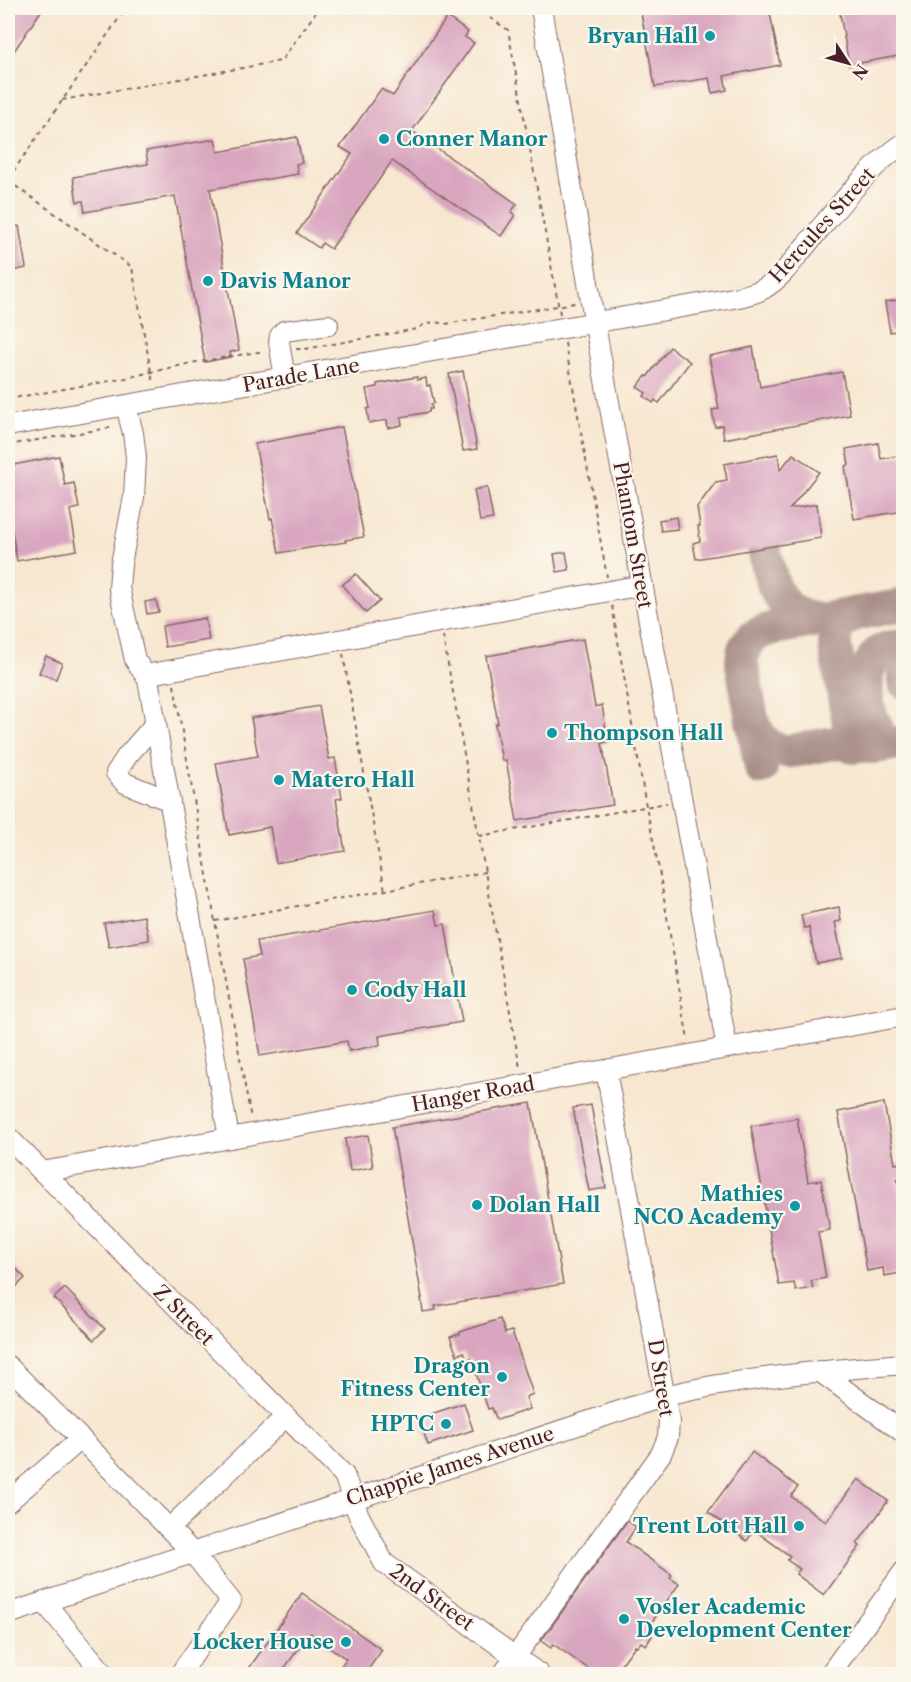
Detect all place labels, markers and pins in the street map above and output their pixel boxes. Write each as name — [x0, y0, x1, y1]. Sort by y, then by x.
place label: Bryan Hall — [587, 24, 698, 48]
marker: Bryan Hall — [703, 29, 717, 43]
place label: Conner Manor — [396, 127, 548, 151]
marker: Conner Manor — [377, 132, 391, 146]
place label: Davis Manor — [220, 269, 351, 293]
marker: Davis Manor — [201, 274, 215, 288]
place label: Thompson Hall — [564, 721, 724, 745]
marker: Thompson Hall — [545, 726, 559, 740]
place label: Matero Hall — [291, 768, 415, 792]
marker: Matero Hall — [272, 773, 286, 787]
place label: Cody Hall — [364, 978, 467, 1002]
marker: Cody Hall — [345, 983, 359, 997]
place label: Mathies NCO Academy — [634, 1182, 784, 1229]
place label: Dolan Hall — [489, 1193, 600, 1217]
marker: Dolan Hall — [470, 1198, 484, 1212]
marker: Mathies NCO Academy — [788, 1199, 802, 1213]
place label: Dragon Fitness Center — [341, 1354, 490, 1401]
marker: Dragon Fitness Center — [495, 1370, 509, 1384]
place label: HPTC — [371, 1412, 434, 1436]
marker: HPTC — [439, 1417, 453, 1431]
place label: Trent Lott Hall — [633, 1514, 787, 1538]
marker: Trent Lott Hall — [792, 1519, 806, 1533]
place label: Vosler Academic Development Center — [635, 1595, 852, 1642]
marker: Vosler Academic Development Center — [617, 1612, 631, 1626]
place label: Locker House — [192, 1630, 334, 1654]
marker: Locker House — [339, 1635, 353, 1649]

